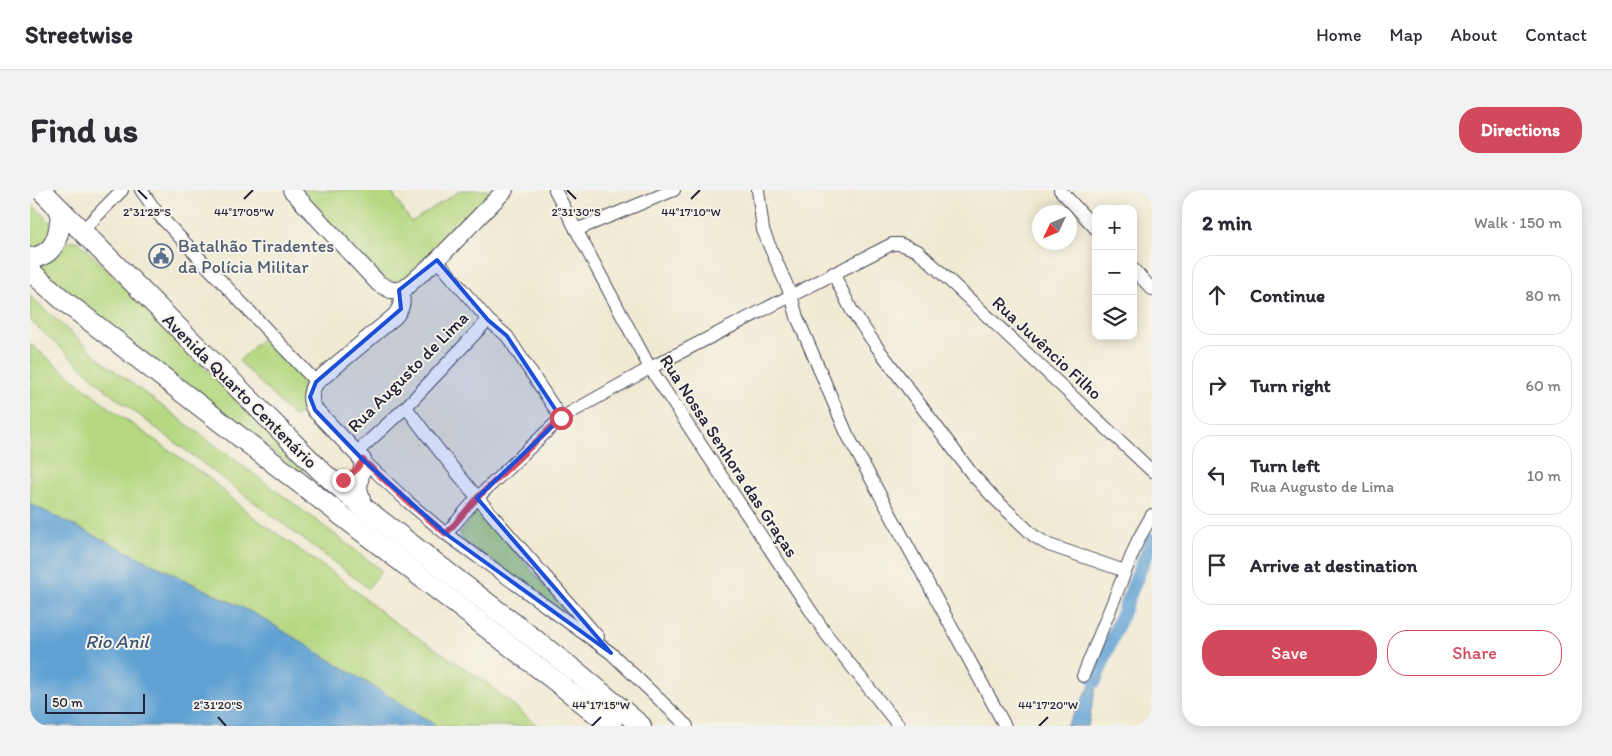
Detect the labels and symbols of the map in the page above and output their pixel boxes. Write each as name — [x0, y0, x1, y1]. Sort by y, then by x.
text: 2°31'25"S — [123, 205, 171, 219]
text: 44°17'05"W — [214, 205, 274, 219]
text: 2°31'30"S — [551, 205, 601, 219]
text: 44°17'10"W — [661, 205, 721, 219]
north arrow — [1032, 205, 1077, 250]
place label: Batalhão Tiradentes da Polícia Militar — [178, 235, 334, 278]
public building icon: Batalhão Tiradentes da Polícia Militar — [148, 243, 174, 269]
street label: Rua Juvêncio Filho — [988, 291, 1106, 405]
street label: Rua Augusto de Lima — [343, 307, 473, 437]
street label: Avenida Quarto Centenário — [158, 309, 322, 473]
street label: Rua Nossa Senhora das Graças — [655, 350, 803, 562]
route start — [550, 407, 573, 430]
route end — [332, 469, 355, 492]
water label: Rio Anil — [85, 630, 150, 653]
scale bar — [45, 691, 145, 714]
text: 2°31'20"S — [193, 698, 243, 712]
text: 44°17'15"W — [572, 698, 630, 712]
text: 44°17'20"W — [1018, 698, 1078, 712]

